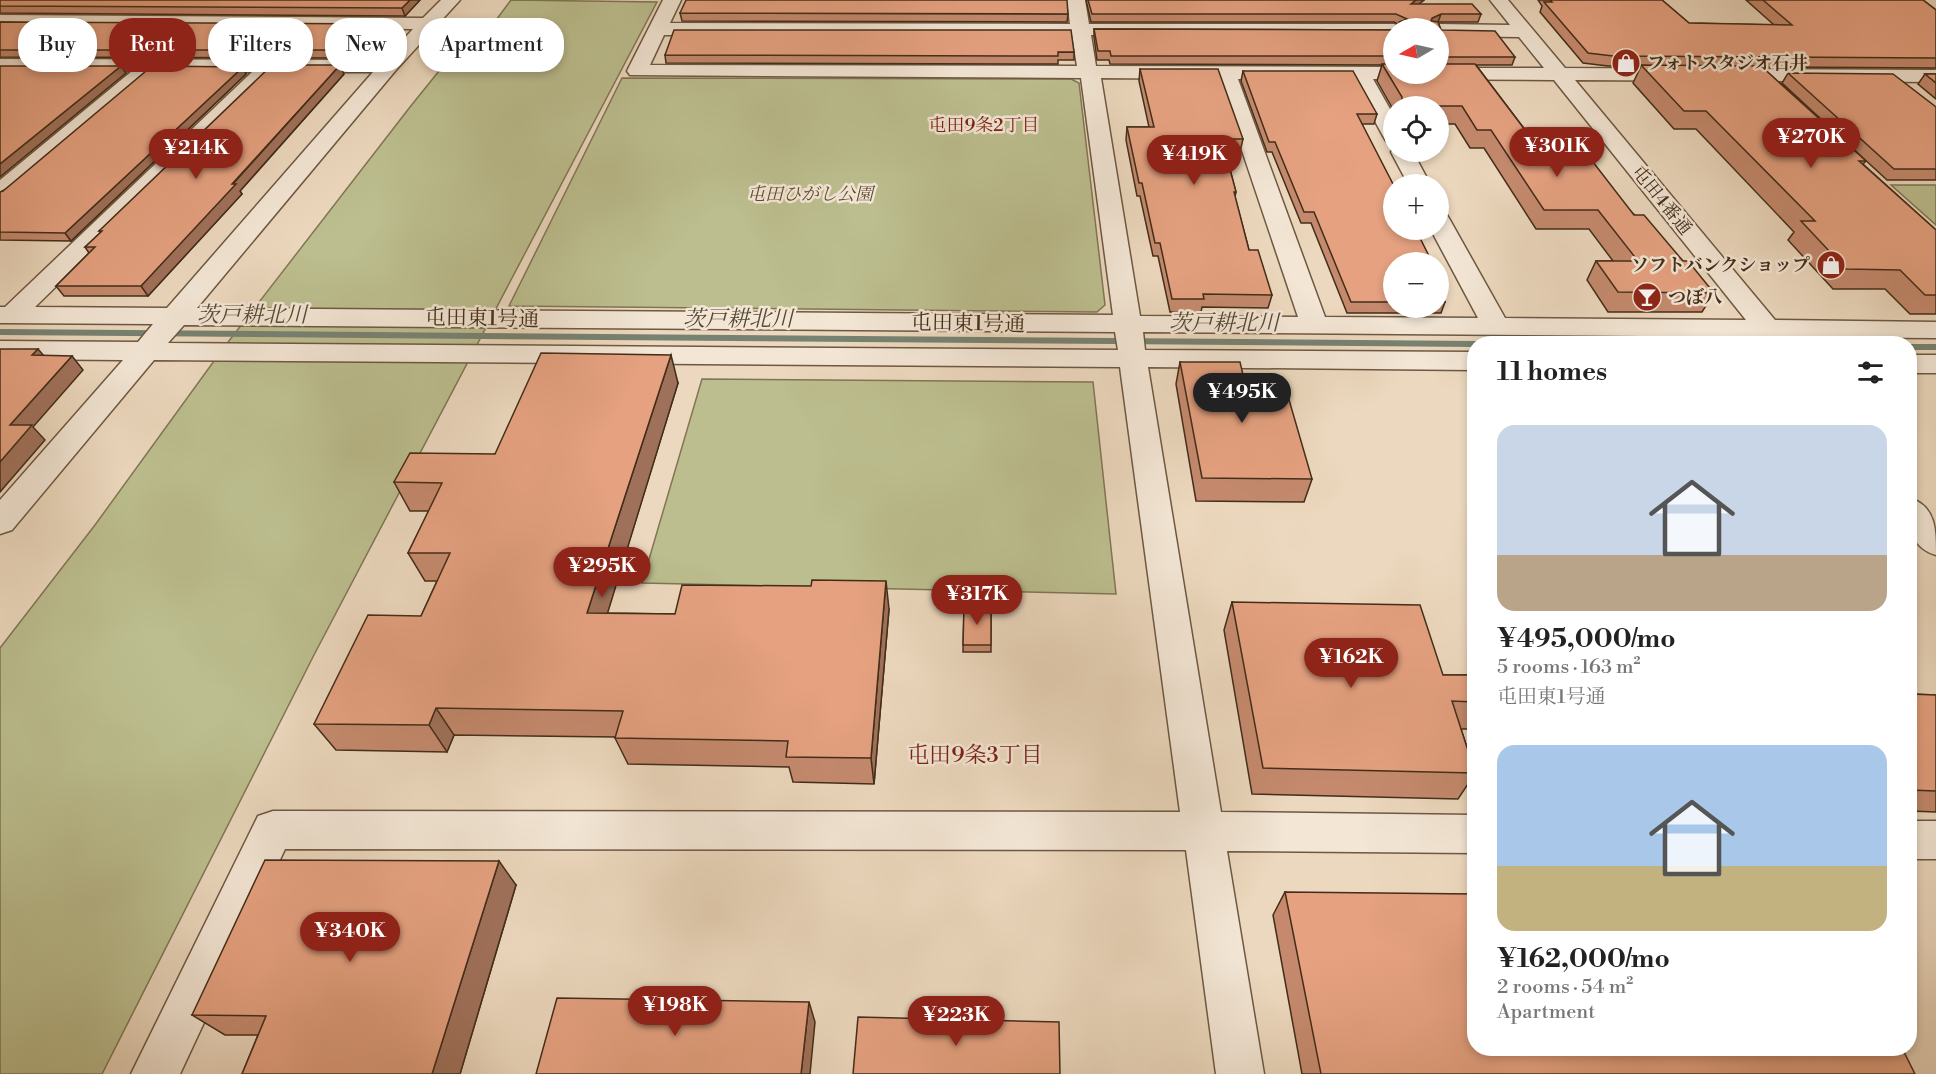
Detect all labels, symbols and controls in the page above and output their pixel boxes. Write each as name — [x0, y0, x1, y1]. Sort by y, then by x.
chip: Buy — [18, 18, 97, 72]
chip: Rent — [109, 18, 196, 72]
chip: Filters — [208, 18, 313, 72]
chip: New — [325, 18, 407, 72]
chip: Apartment — [419, 18, 564, 72]
north arrow — [1383, 18, 1449, 84]
map controls — [1383, 18, 1449, 318]
shop icon: フォトスタジオ石井 — [1610, 47, 1642, 79]
place label: フォトスタジオ石井 — [1647, 52, 1808, 75]
button: locate — [1383, 96, 1449, 162]
district label: 屯田9条2丁目 — [928, 114, 1040, 137]
pin: ¥270K — [1769, 118, 1853, 169]
text: ¥270K — [1776, 125, 1846, 150]
pin: ¥301K — [1515, 127, 1599, 178]
pin: ¥214K — [154, 129, 238, 180]
text: ¥301K — [1523, 134, 1591, 159]
pin: ¥419K — [1152, 135, 1236, 186]
text: ¥214K — [163, 136, 229, 161]
text: ¥419K — [1161, 142, 1227, 167]
street label: 屯田4番通 — [1627, 161, 1697, 240]
button: + — [1383, 174, 1449, 240]
park label: 屯田ひがし公園 — [747, 183, 876, 206]
shop icon: ソフトバンクショップ — [1815, 249, 1847, 281]
button: − — [1383, 252, 1449, 318]
place label: ソフトバンクショップ — [1631, 254, 1810, 277]
bar icon: つぼ八 — [1631, 281, 1663, 313]
place label: つぼ八 — [1668, 286, 1722, 309]
water label: 茨戸耕北川 — [197, 302, 309, 329]
street label: 屯田東1号通 — [425, 305, 539, 333]
water label: 茨戸耕北川 — [683, 306, 795, 333]
street label: 屯田東1号通 — [911, 310, 1025, 338]
water label: 茨戸耕北川 — [1169, 310, 1281, 337]
text: 11 homes — [1497, 356, 1607, 388]
icon: filters — [1854, 356, 1887, 389]
pin: ¥495K — [1200, 373, 1284, 424]
text: ¥495K — [1207, 380, 1277, 405]
icon: home — [1638, 464, 1746, 572]
pin: ¥295K — [560, 547, 644, 598]
text: ¥295K — [567, 554, 637, 579]
pin: ¥317K — [935, 575, 1019, 626]
text: ¥317K — [945, 582, 1009, 607]
text: ¥495,000/mo — [1497, 623, 1675, 655]
pin: ¥162K — [1309, 638, 1393, 689]
text: ¥162K — [1318, 645, 1384, 670]
text: 5 rooms · 163 m² — [1497, 655, 1641, 680]
text: 屯田東1号通 — [1497, 685, 1606, 710]
district label: 屯田9条3丁目 — [907, 742, 1043, 769]
icon: home — [1638, 784, 1746, 892]
pin: ¥340K — [308, 912, 392, 963]
text: ¥340K — [314, 919, 386, 944]
text: ¥162,000/mo — [1497, 943, 1670, 975]
text: 2 rooms · 54 m² — [1497, 975, 1633, 1000]
pin: ¥198K — [633, 986, 717, 1037]
text: ¥198K — [642, 993, 708, 1018]
pin: ¥223K — [914, 996, 998, 1047]
text: Apartment — [1497, 1000, 1595, 1025]
text: ¥223K — [922, 1003, 990, 1028]

